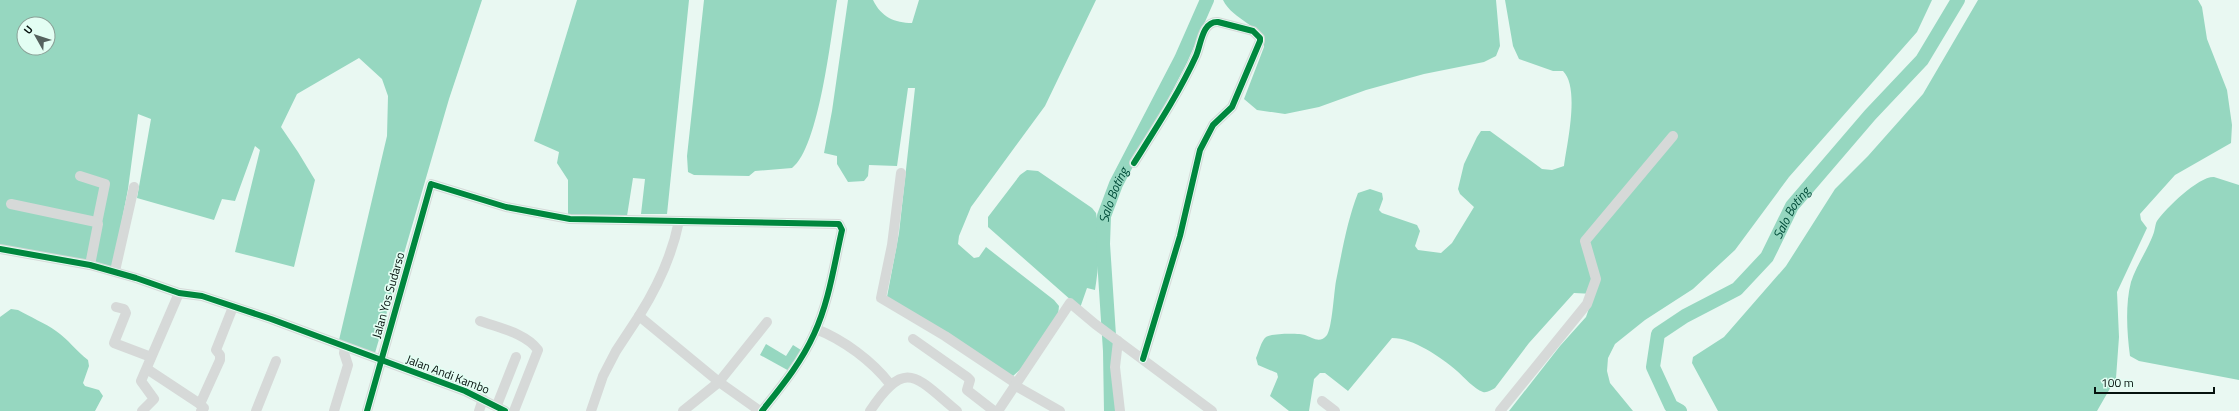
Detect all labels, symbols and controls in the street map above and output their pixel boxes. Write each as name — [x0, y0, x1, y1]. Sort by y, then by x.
north arrow — [16, 16, 56, 56]
text: U — [20, 22, 37, 38]
water label: Salo Boting — [1094, 162, 1134, 223]
water label: Salo Boting — [1767, 181, 1816, 242]
street label: Jalan Yos Sudarso — [367, 250, 409, 340]
street label: Jalan Andi Kambo — [403, 349, 493, 399]
scale bar — [2095, 369, 2214, 395]
text: 100 m — [2101, 373, 2134, 392]

